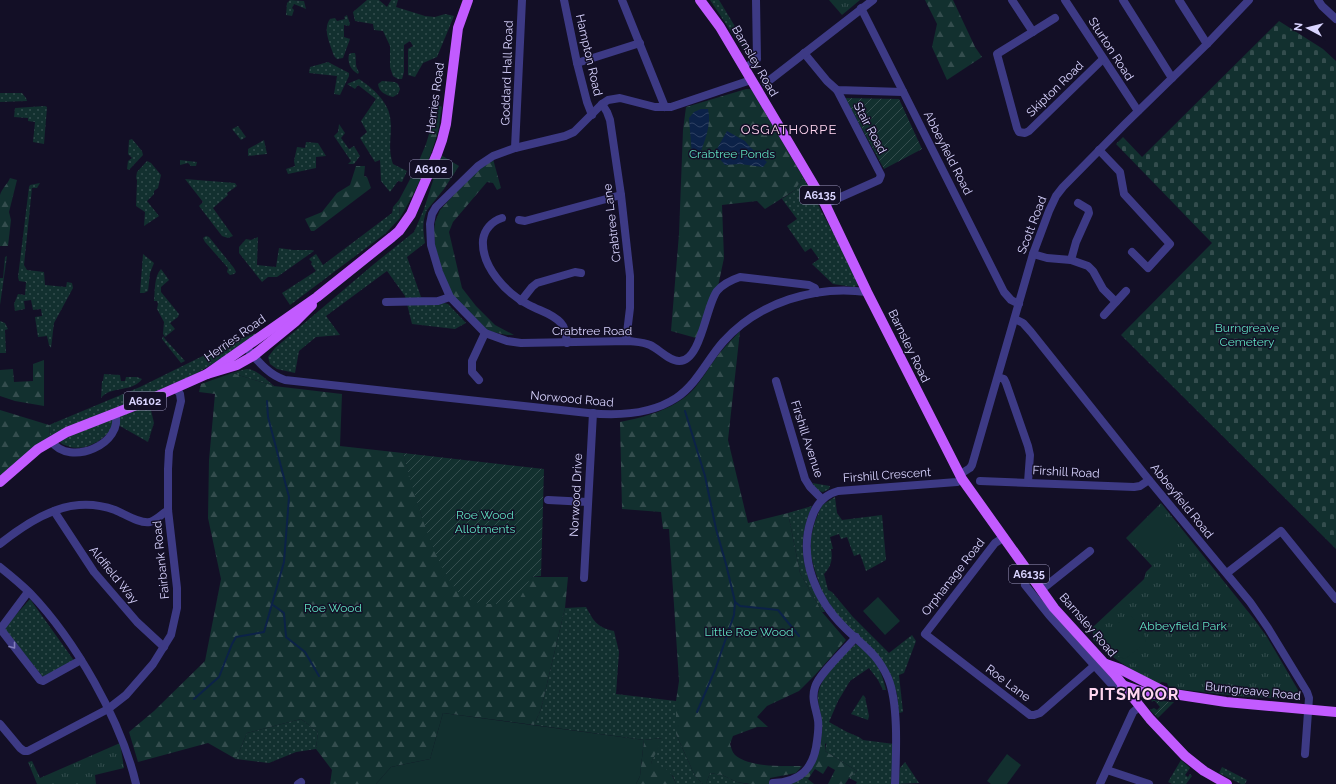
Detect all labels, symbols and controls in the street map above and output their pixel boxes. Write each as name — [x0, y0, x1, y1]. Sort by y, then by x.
north arrow — [1288, 8, 1328, 48]
street label: Hampton Road — [573, 13, 605, 97]
street label: Sturton Road — [1085, 15, 1137, 83]
street label: Goddard Hall Road — [498, 20, 516, 126]
text: N — [1292, 22, 1306, 32]
street label: Barnsley Road — [729, 23, 781, 99]
street label: Skipton Road — [1024, 58, 1086, 120]
street label: Herries Road — [423, 62, 447, 134]
street label: Stair Road — [851, 100, 889, 156]
street label: Abbeyfield Road — [921, 109, 975, 197]
district label: OSGATHORPE — [741, 122, 837, 137]
park label: Crabtree Ponds — [689, 147, 775, 161]
road number: A6102 — [410, 160, 452, 178]
street label: Crabtree Lane — [600, 183, 624, 263]
road number: A6135 — [800, 186, 840, 204]
street label: Scott Road — [1015, 194, 1049, 256]
street label: Barnsley Road — [885, 307, 933, 385]
street label: Herries Road — [202, 312, 268, 364]
park label: Burngreave Cemetery — [1215, 321, 1279, 349]
street label: Crabtree Road — [552, 324, 632, 338]
street label: Norwood Road — [530, 388, 614, 410]
road number: A6102 — [124, 392, 166, 410]
street label: Firshill Avenue — [788, 399, 826, 479]
street label: Norwood Drive — [567, 453, 585, 537]
street label: Abbeyfield Road — [1148, 461, 1216, 541]
street label: Firshill Road — [1032, 463, 1100, 481]
street label: Firshill Crescent — [843, 465, 931, 485]
park label: Roe Wood Allotments — [455, 508, 515, 536]
street label: Fairbank Road — [150, 520, 172, 600]
street label: Orphanage Road — [919, 536, 987, 618]
street label: Aldfield Way — [87, 543, 142, 607]
road number: A6135 — [1009, 565, 1049, 583]
street label: Barnsley Road — [1057, 590, 1119, 660]
park label: Roe Wood — [304, 601, 362, 615]
park label: Abbeyfield Park — [1139, 619, 1227, 633]
park label: Little Roe Wood — [705, 625, 793, 639]
one-way arrow — [8, 641, 15, 648]
street label: Roe Lane — [983, 662, 1033, 704]
street label: Burngreave Road — [1204, 679, 1302, 703]
district label: PITSMOOR — [1089, 685, 1179, 704]

